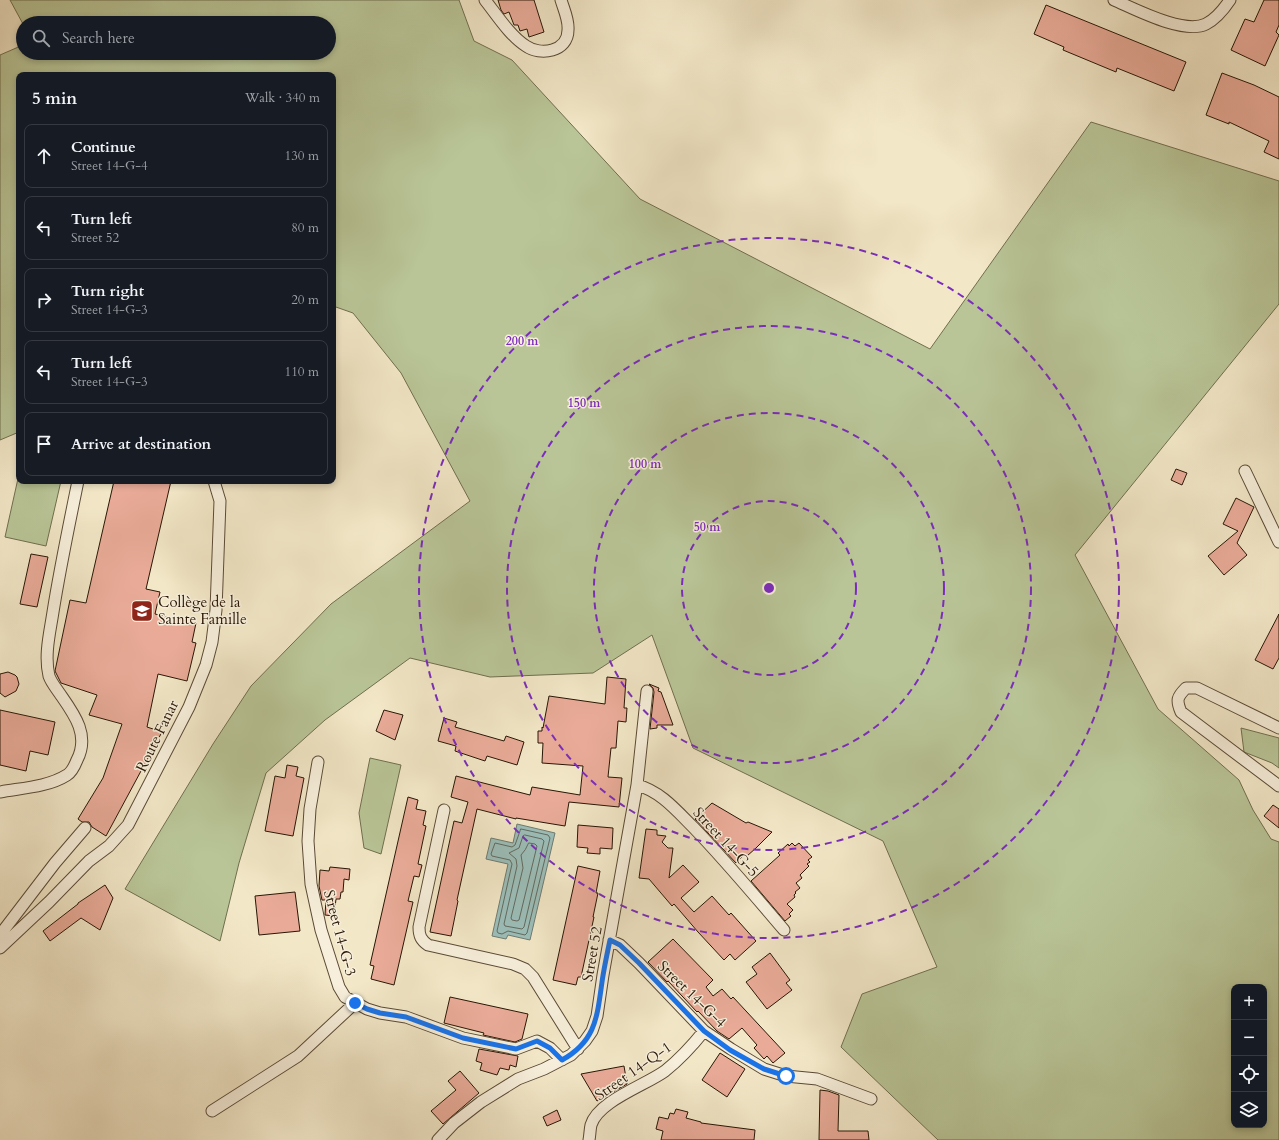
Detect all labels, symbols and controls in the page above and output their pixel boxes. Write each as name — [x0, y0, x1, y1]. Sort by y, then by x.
search box — [16, 16, 336, 60]
icon: search — [30, 27, 52, 49]
text: Search here — [62, 28, 135, 48]
text: 5 min — [32, 87, 77, 110]
text: Walk · 340 m — [245, 89, 320, 107]
text: Continue — [71, 137, 136, 157]
icon: ahead — [33, 145, 55, 167]
text: 130 m — [285, 147, 319, 165]
text: Street 14-G-4 — [71, 157, 148, 175]
text: Turn left — [71, 209, 132, 229]
icon: left — [33, 217, 55, 239]
text: 80 m — [291, 219, 319, 237]
text: Street 52 — [71, 229, 119, 247]
text: Turn right — [71, 281, 144, 301]
icon: right — [33, 289, 55, 311]
text: 20 m — [291, 291, 319, 309]
text: Street 14-G-3 — [71, 301, 148, 319]
text: 200 m — [506, 333, 539, 349]
text: Turn left — [71, 353, 132, 373]
icon: left — [33, 361, 55, 383]
text: 110 m — [285, 363, 319, 381]
text: Street 14-G-3 — [71, 373, 148, 391]
text: 150 m — [568, 395, 601, 411]
icon: arrive — [33, 433, 55, 455]
text: Arrive at destination — [71, 434, 211, 454]
text: 100 m — [629, 456, 662, 472]
text: 50 m — [694, 519, 721, 535]
centre of rings — [762, 581, 776, 595]
place label: Collège de la Sainte Famille — [158, 592, 247, 629]
school or university icon: Collège de la Sainte Famille — [129, 598, 155, 624]
street label: Route Fanar — [131, 696, 183, 775]
street label: Street 14-G-5 — [689, 803, 763, 881]
street label: Street 14-G-3 — [319, 888, 361, 978]
street label: Street 52 — [577, 925, 607, 983]
street label: Street 14-G-4 — [653, 956, 731, 1032]
map controls — [1231, 984, 1267, 1128]
button: + — [1231, 984, 1267, 1020]
route end — [346, 994, 364, 1012]
button: − — [1231, 1020, 1267, 1056]
street label: Street 14-Q-1 — [591, 1037, 675, 1105]
button: locate — [1231, 1056, 1267, 1092]
route start — [777, 1067, 795, 1085]
button: layers — [1231, 1092, 1267, 1128]

